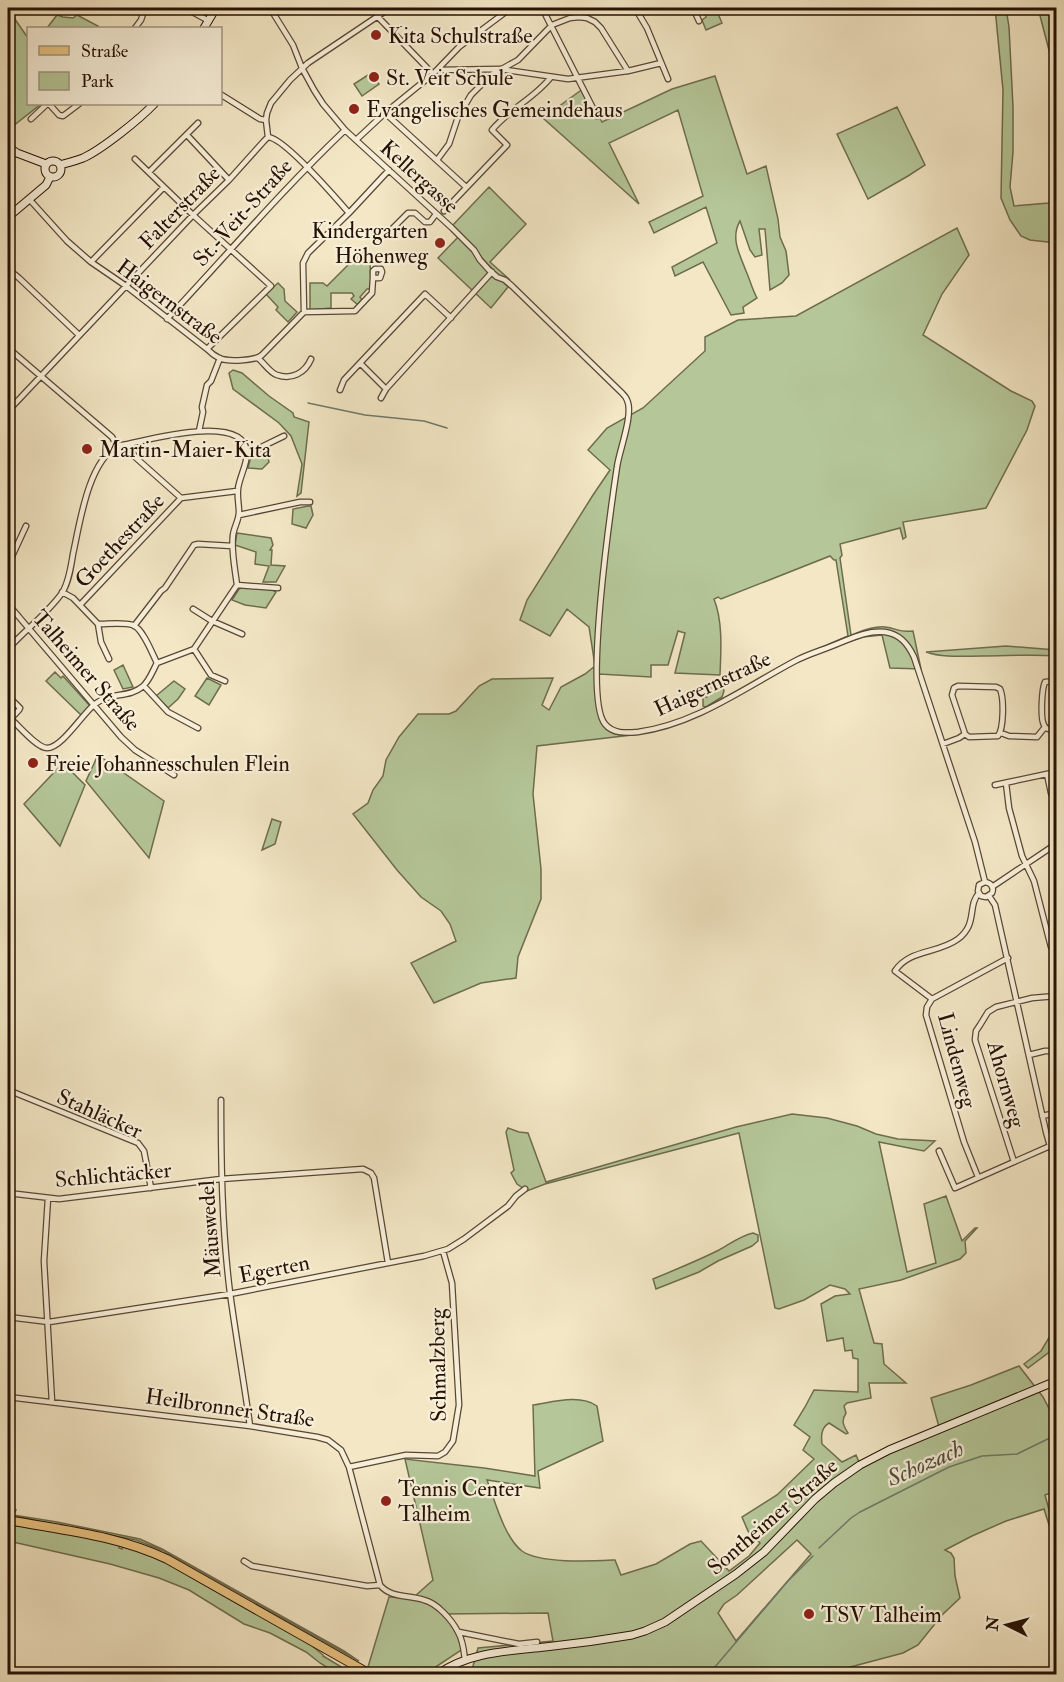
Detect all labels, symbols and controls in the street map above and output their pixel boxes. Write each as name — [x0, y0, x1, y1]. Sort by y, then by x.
place label: Kita Schulstraße — [388, 22, 532, 50]
legend — [27, 27, 222, 105]
marker: Kita Schulstraße — [369, 28, 383, 42]
text: Straße — [81, 40, 129, 63]
place label: St. Veit Schule — [386, 64, 513, 92]
text: Park — [81, 70, 114, 93]
marker: St. Veit Schule — [367, 70, 381, 84]
place label: Evangelisches Gemeindehaus — [366, 96, 623, 124]
marker: Evangelisches Gemeindehaus — [347, 102, 361, 116]
street label: Kellergasse — [374, 134, 465, 220]
street label: St.-Veit-Straße — [187, 153, 299, 272]
street label: Falterstraße — [133, 160, 226, 255]
place label: Kindergarten Höhenweg — [312, 217, 429, 270]
marker: Kindergarten Höhenweg — [433, 236, 447, 250]
street label: Haigernstraße — [111, 253, 228, 351]
place label: Martin-Maier-Kita — [99, 436, 272, 464]
marker: Martin-Maier-Kita — [80, 442, 94, 456]
street label: Goethestraße — [69, 488, 171, 594]
street label: Talheimer Straße — [26, 604, 147, 737]
street label: Haigernstraße — [650, 645, 775, 723]
place label: Freie Johannesschulen Flein — [45, 750, 290, 778]
marker: Freie Johannesschulen Flein — [26, 756, 40, 770]
street label: Lindenweg — [931, 1009, 983, 1112]
street label: Ahornweg — [980, 1037, 1032, 1132]
street label: Stahläcker — [52, 1083, 148, 1146]
street label: Schlichtäcker — [54, 1156, 173, 1194]
street label: Mäuswedel — [193, 1179, 227, 1278]
street label: Egerten — [236, 1248, 312, 1290]
street label: Schmalzberg — [423, 1307, 453, 1422]
street label: Heilbronner Straße — [144, 1382, 316, 1434]
water label: Schozach — [881, 1433, 969, 1495]
street label: Sontheimer Straße — [701, 1452, 844, 1581]
place label: Tennis Center Talheim — [398, 1475, 523, 1528]
marker: Tennis Center Talheim — [379, 1494, 393, 1508]
north arrow — [977, 1595, 1037, 1655]
place label: TSV Talheim — [821, 1601, 942, 1629]
marker: TSV Talheim — [802, 1607, 816, 1621]
text: N — [982, 1615, 1004, 1633]

